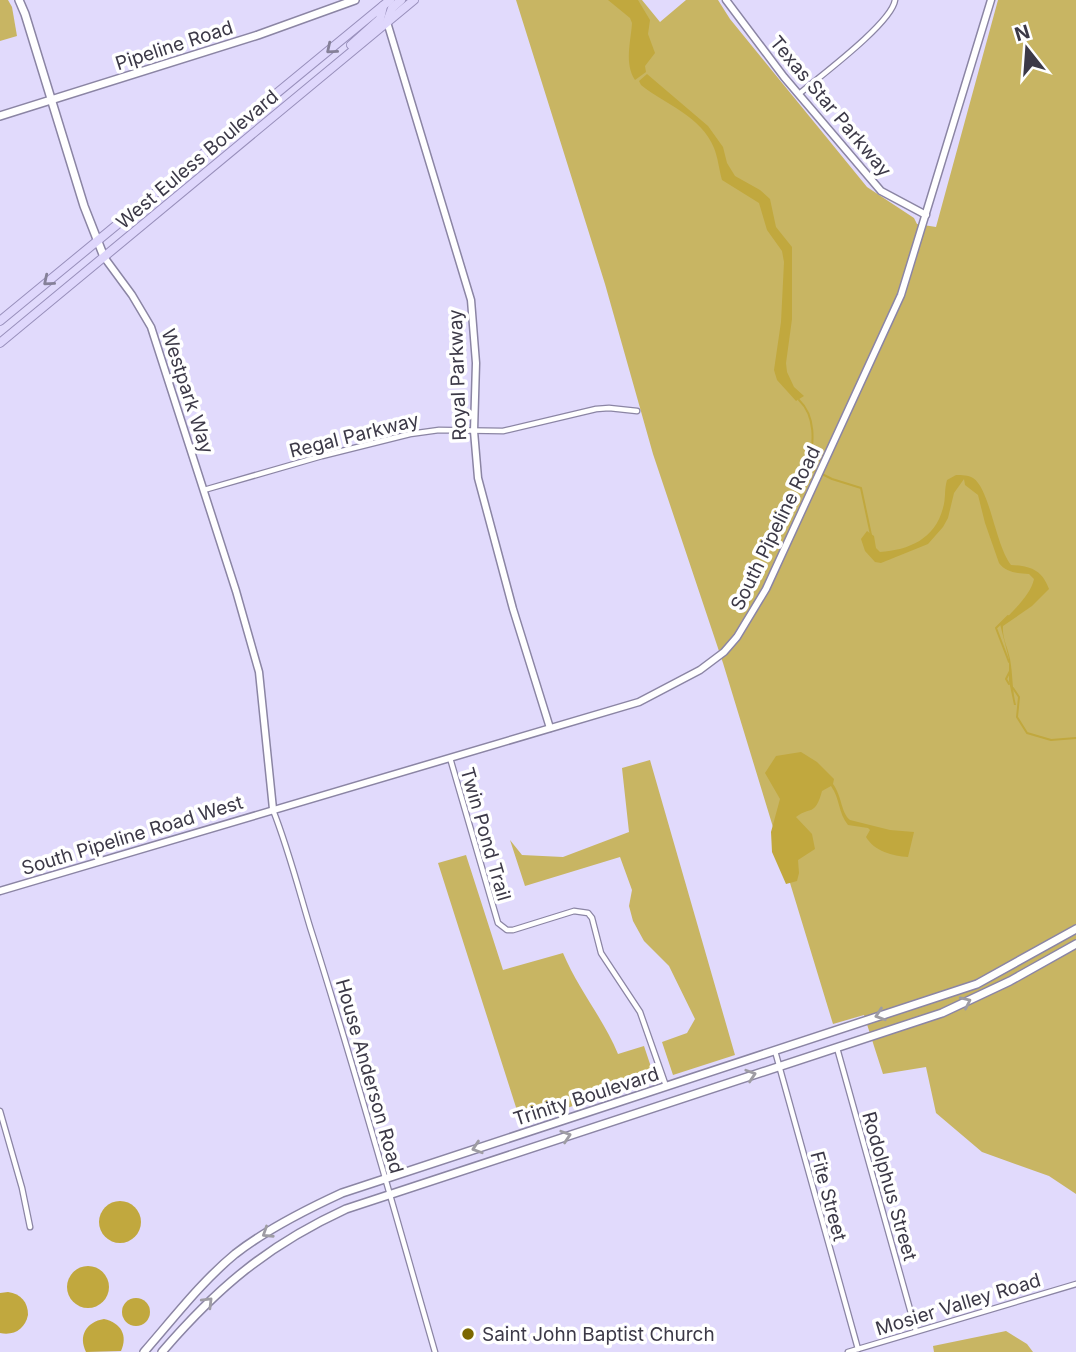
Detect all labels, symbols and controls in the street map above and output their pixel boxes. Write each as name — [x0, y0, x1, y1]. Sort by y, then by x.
north arrow — [992, 14, 1062, 84]
street label: Pipeline Road — [113, 16, 236, 75]
text: N — [1012, 20, 1032, 46]
street label: Texas Star Parkway — [765, 31, 896, 182]
one-way arrow — [326, 41, 339, 53]
street label: West Euless Boulevard — [112, 85, 283, 234]
one-way arrow — [44, 273, 57, 285]
street label: Royal Parkway — [444, 309, 471, 441]
street label: Westpark Way — [157, 326, 219, 457]
street label: Regal Parkway — [287, 408, 422, 463]
street label: South Pipeline Road — [726, 442, 825, 614]
street label: Twin Pond Trail — [455, 765, 516, 903]
street label: South Pipeline Road West — [19, 791, 246, 880]
street label: House Anderson Road — [331, 976, 408, 1176]
one-way arrow — [959, 996, 971, 1010]
one-way arrow — [874, 1007, 886, 1022]
street label: Trinity Boulevard — [510, 1062, 662, 1131]
one-way arrow — [744, 1069, 757, 1083]
street label: Rodolphus Street — [857, 1109, 922, 1263]
one-way arrow — [559, 1130, 572, 1144]
one-way arrow — [471, 1139, 483, 1154]
street label: Fite Street — [806, 1149, 852, 1243]
one-way arrow — [262, 1225, 275, 1238]
street label: Mosier Valley Road — [873, 1268, 1043, 1341]
one-way arrow — [200, 1297, 213, 1310]
place label: Saint John Baptist Church — [482, 1323, 715, 1346]
marker: Saint John Baptist Church — [460, 1326, 476, 1342]

